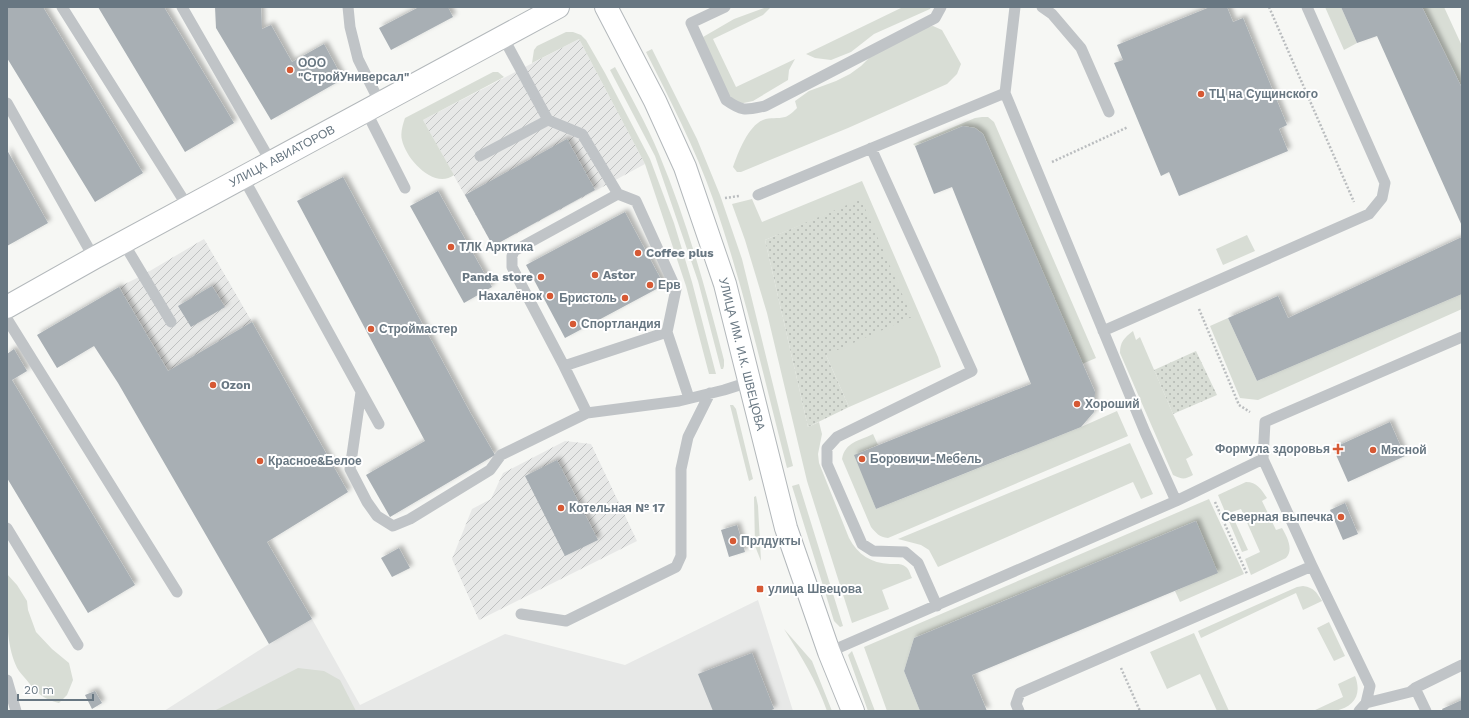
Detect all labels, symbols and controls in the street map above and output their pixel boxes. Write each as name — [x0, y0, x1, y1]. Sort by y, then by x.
place label: ООО "СтройУниверсал" — [298, 56, 409, 84]
marker: ООО "СтройУниверсал" — [285, 65, 295, 75]
place label: ТЦ на Сущинского — [1209, 87, 1318, 101]
marker: ТЦ на Сущинского — [1196, 89, 1206, 99]
street label: УЛИЦА АВИАТОРОВ — [227, 122, 337, 190]
place label: ТЛК Арктика — [459, 240, 533, 254]
marker: ТЛК Арктика — [446, 242, 456, 252]
place label: Coffee plus — [646, 246, 714, 260]
marker: Coffee plus — [633, 248, 643, 258]
place label: Astor — [603, 268, 636, 282]
place label: Panda store — [462, 270, 533, 284]
marker: Astor — [590, 270, 600, 280]
marker: Panda store — [536, 272, 546, 282]
street label: УЛИЦА ИМ. И.К. ШВЕЦОВА — [716, 276, 768, 432]
place label: Ерв — [658, 278, 681, 292]
marker: Ерв — [645, 280, 655, 290]
place label: Нахалёнок — [478, 289, 543, 303]
marker: Нахалёнок — [545, 291, 555, 301]
place label: Бристоль — [559, 291, 617, 305]
marker: Бристоль — [620, 293, 630, 303]
place label: Спортландия — [581, 317, 661, 331]
marker: Спортландия — [568, 319, 578, 329]
place label: Строймастер — [379, 322, 458, 336]
marker: Строймастер — [366, 324, 376, 334]
place label: Ozon — [221, 378, 251, 392]
marker: Ozon — [208, 380, 218, 390]
place label: Хороший — [1085, 397, 1140, 411]
marker: Хороший — [1072, 399, 1082, 409]
place label: Формула здоровья — [1215, 442, 1330, 456]
place label: Мясной — [1381, 443, 1427, 457]
marker: Формула здоровья — [1333, 444, 1343, 454]
marker: Мясной — [1368, 445, 1378, 455]
place label: Боровичи-Мебель — [870, 452, 982, 466]
place label: Красное&Белое — [268, 454, 362, 468]
marker: Боровичи-Мебель — [857, 454, 867, 464]
marker: Красное&Белое — [255, 456, 265, 466]
place label: Котельная № 17 — [569, 501, 665, 515]
marker: Котельная № 17 — [556, 503, 566, 513]
place label: Северная выпечка — [1221, 510, 1333, 524]
marker: Северная выпечка — [1336, 512, 1346, 522]
place label: Прлдукты — [741, 534, 801, 548]
marker: Прлдукты — [728, 536, 738, 546]
place label: улица Швецова — [768, 582, 862, 596]
marker: улица Швецова — [755, 584, 765, 594]
scale bar — [18, 676, 93, 702]
text: 20 m — [24, 683, 54, 697]

